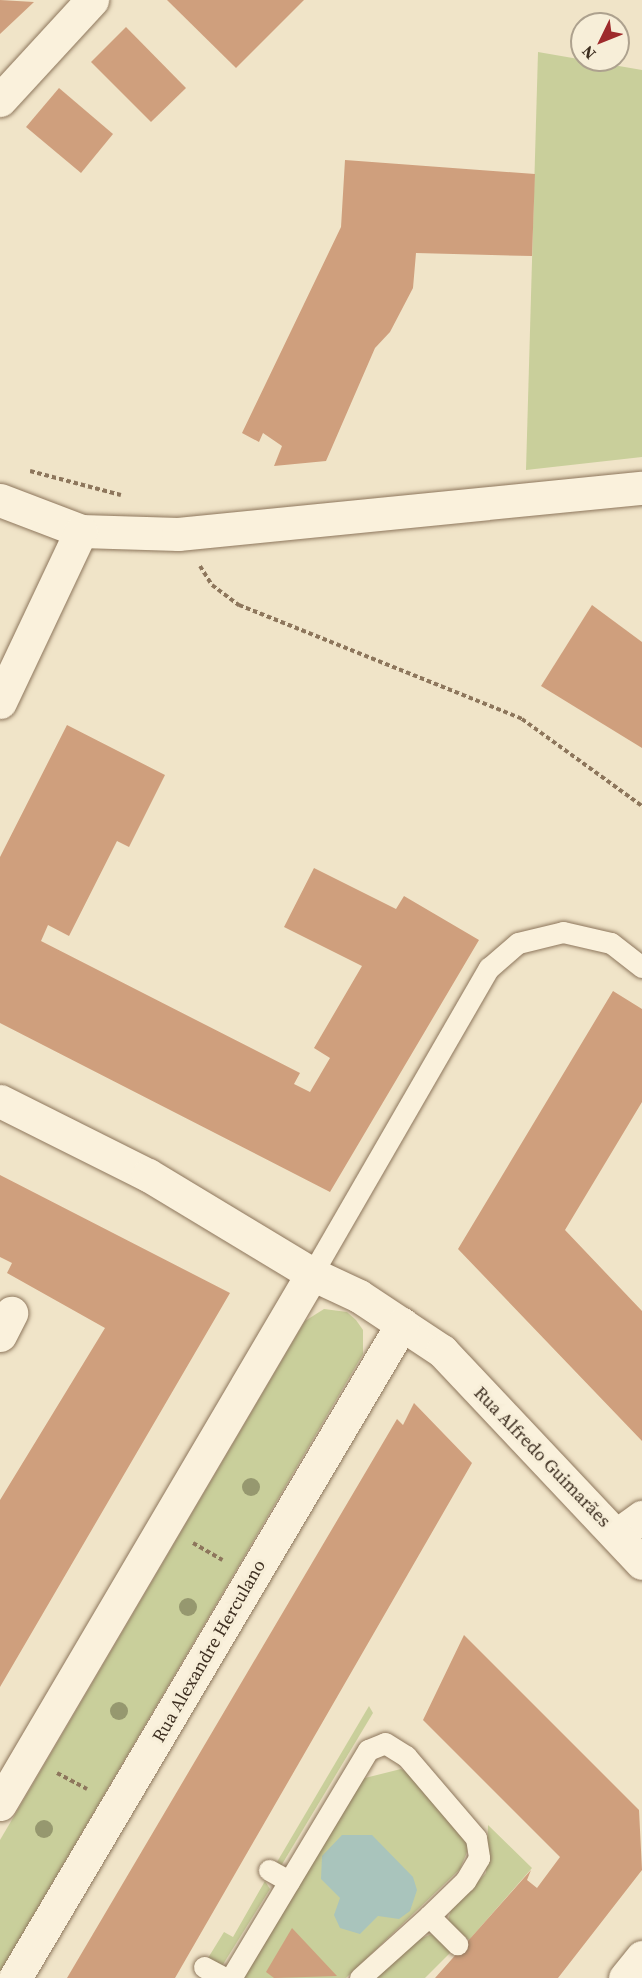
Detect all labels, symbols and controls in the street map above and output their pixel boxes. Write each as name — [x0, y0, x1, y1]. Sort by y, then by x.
north arrow — [570, 12, 630, 72]
text: N — [576, 41, 600, 65]
street label: Rua Alfredo Guimarães — [469, 1382, 615, 1532]
street label: Rua Alexandre Herculano — [148, 1556, 270, 1746]

